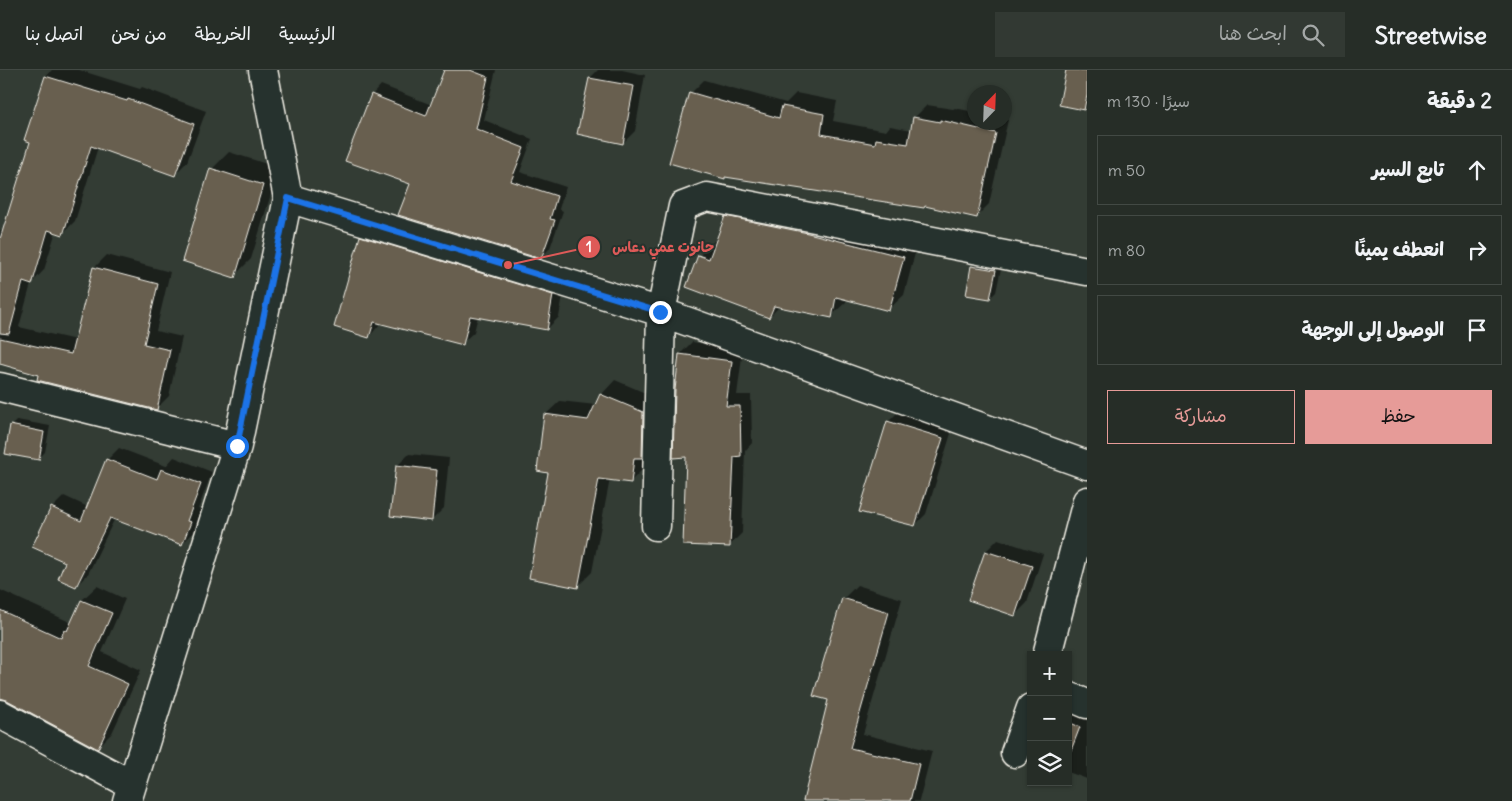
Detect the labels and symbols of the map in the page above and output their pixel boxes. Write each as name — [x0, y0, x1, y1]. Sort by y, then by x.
north arrow — [967, 85, 1012, 130]
callout: حانوت عمي دعاس — [577, 232, 723, 261]
text: 1 — [586, 237, 592, 256]
text: حانوت عمي دعاس — [612, 238, 714, 260]
route end — [649, 301, 672, 324]
route start — [226, 435, 249, 458]

